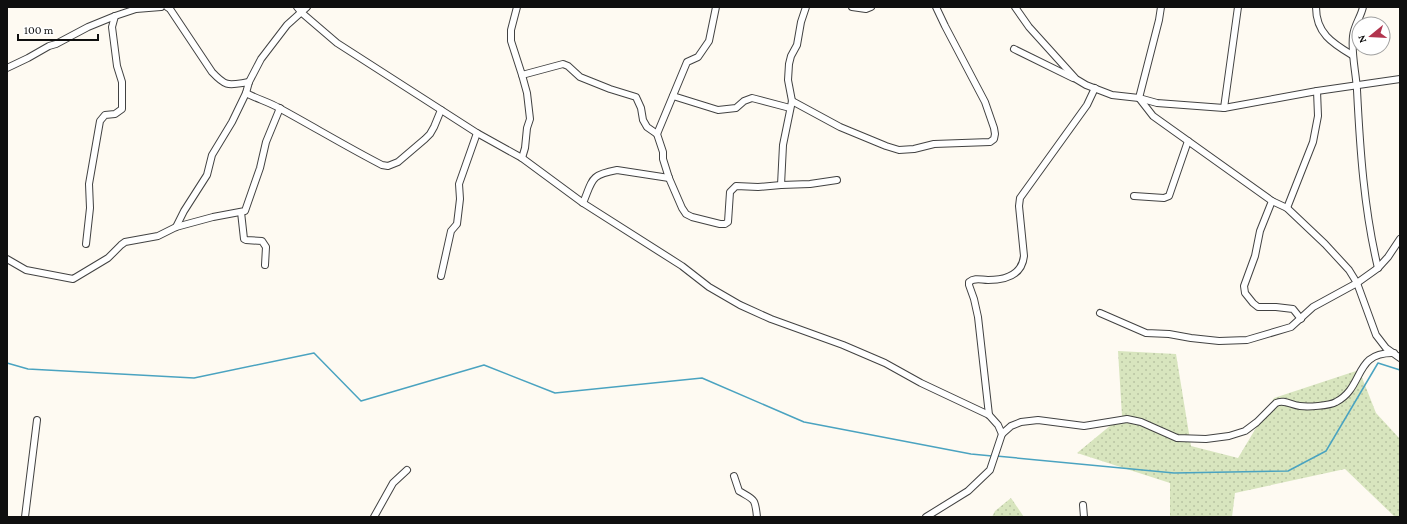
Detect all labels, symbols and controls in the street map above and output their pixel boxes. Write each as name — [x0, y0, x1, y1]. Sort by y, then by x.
scale bar — [18, 16, 98, 42]
north arrow — [1351, 16, 1391, 56]
text: 100 m — [24, 23, 54, 37]
text: N — [1354, 33, 1368, 45]

